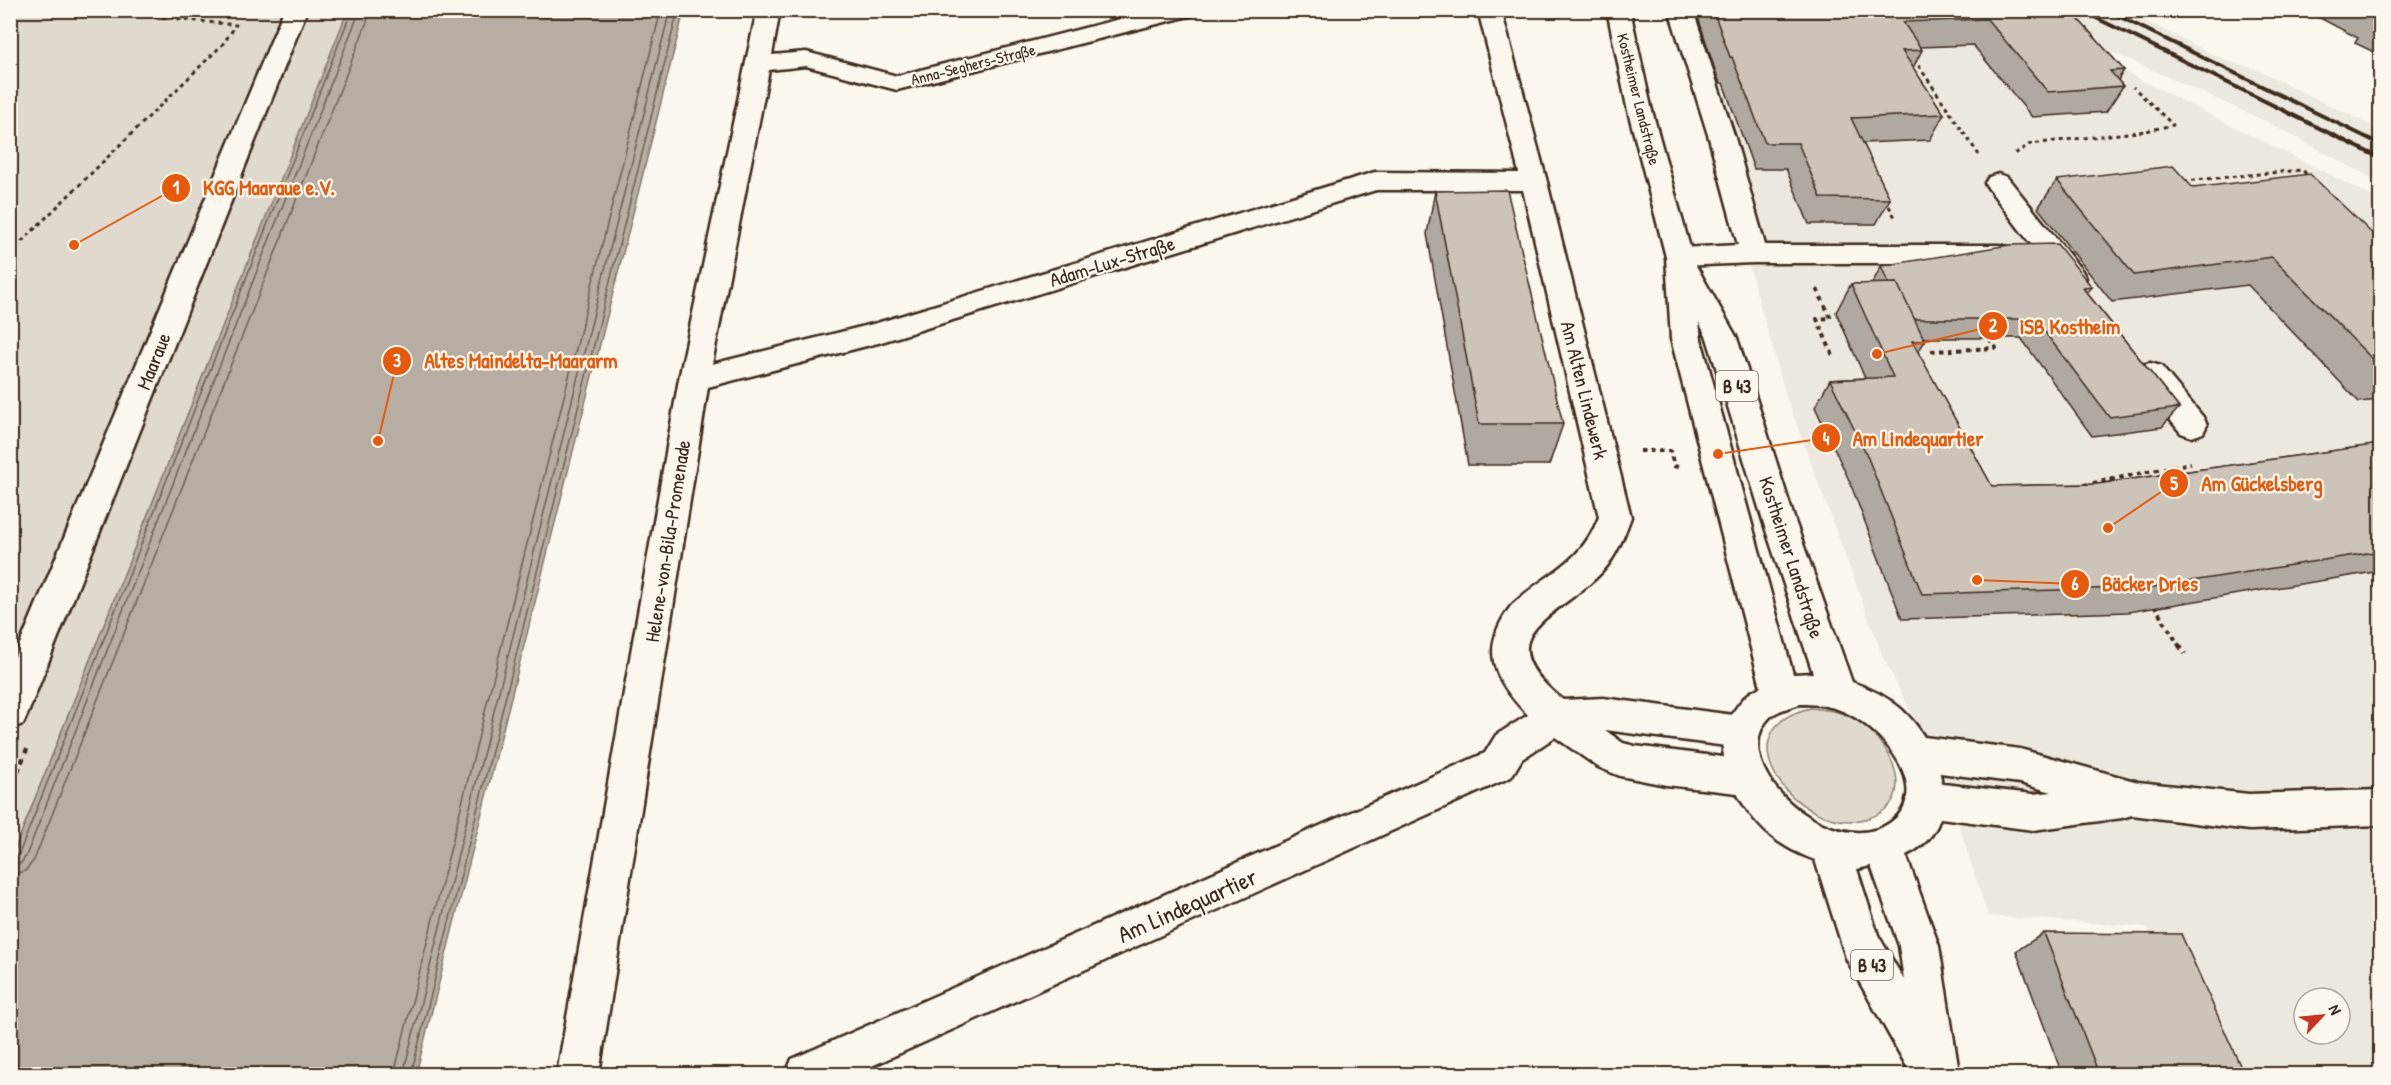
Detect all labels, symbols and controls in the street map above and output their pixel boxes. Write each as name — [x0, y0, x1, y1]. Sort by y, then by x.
street label: Kostheimer Landstraße — [1612, 31, 1666, 168]
street label: Anna-Seghers-Straße — [908, 38, 1038, 90]
callout: KGG Maaraue e.V. — [161, 168, 347, 207]
text: KGG Maaraue e.V. — [203, 173, 335, 202]
text: 1 — [173, 175, 180, 200]
street label: Adam-Lux-Straße — [1046, 229, 1178, 293]
callout: iSB Kostheim — [1978, 307, 2133, 346]
text: iSB Kostheim — [2020, 312, 2120, 341]
text: 2 — [1989, 313, 1998, 338]
street label: Am Alten Lindewerk — [1555, 318, 1615, 462]
street label: Maaraue — [129, 329, 177, 393]
callout: Altes Maindelta-Maararm — [382, 341, 629, 380]
text: Altes Maindelta-Maararm — [425, 346, 617, 375]
text: 3 — [393, 348, 401, 373]
road number: B 43 — [1716, 371, 1758, 401]
callout: Am Lindequartier — [1811, 419, 1996, 458]
text: Am Lindequartier — [1853, 424, 1984, 454]
text: 4 — [1823, 426, 1830, 451]
street label: Helene-von-Bila-Promenade — [638, 438, 696, 644]
callout: Am Gückelsberg — [2159, 464, 2335, 503]
text: Am Gückelsberg — [2201, 469, 2323, 499]
text: 5 — [2170, 471, 2178, 496]
street label: Kostheimer Landstraße — [1753, 473, 1831, 641]
callout: Bäcker Dries — [2060, 565, 2210, 604]
text: Bäcker Dries — [2102, 569, 2198, 598]
text: 6 — [2071, 571, 2079, 596]
street label: Am Lindequartier — [1112, 860, 1262, 950]
road number: B 43 — [1851, 950, 1893, 980]
north arrow — [2292, 986, 2352, 1046]
text: N — [2324, 1001, 2347, 1019]

